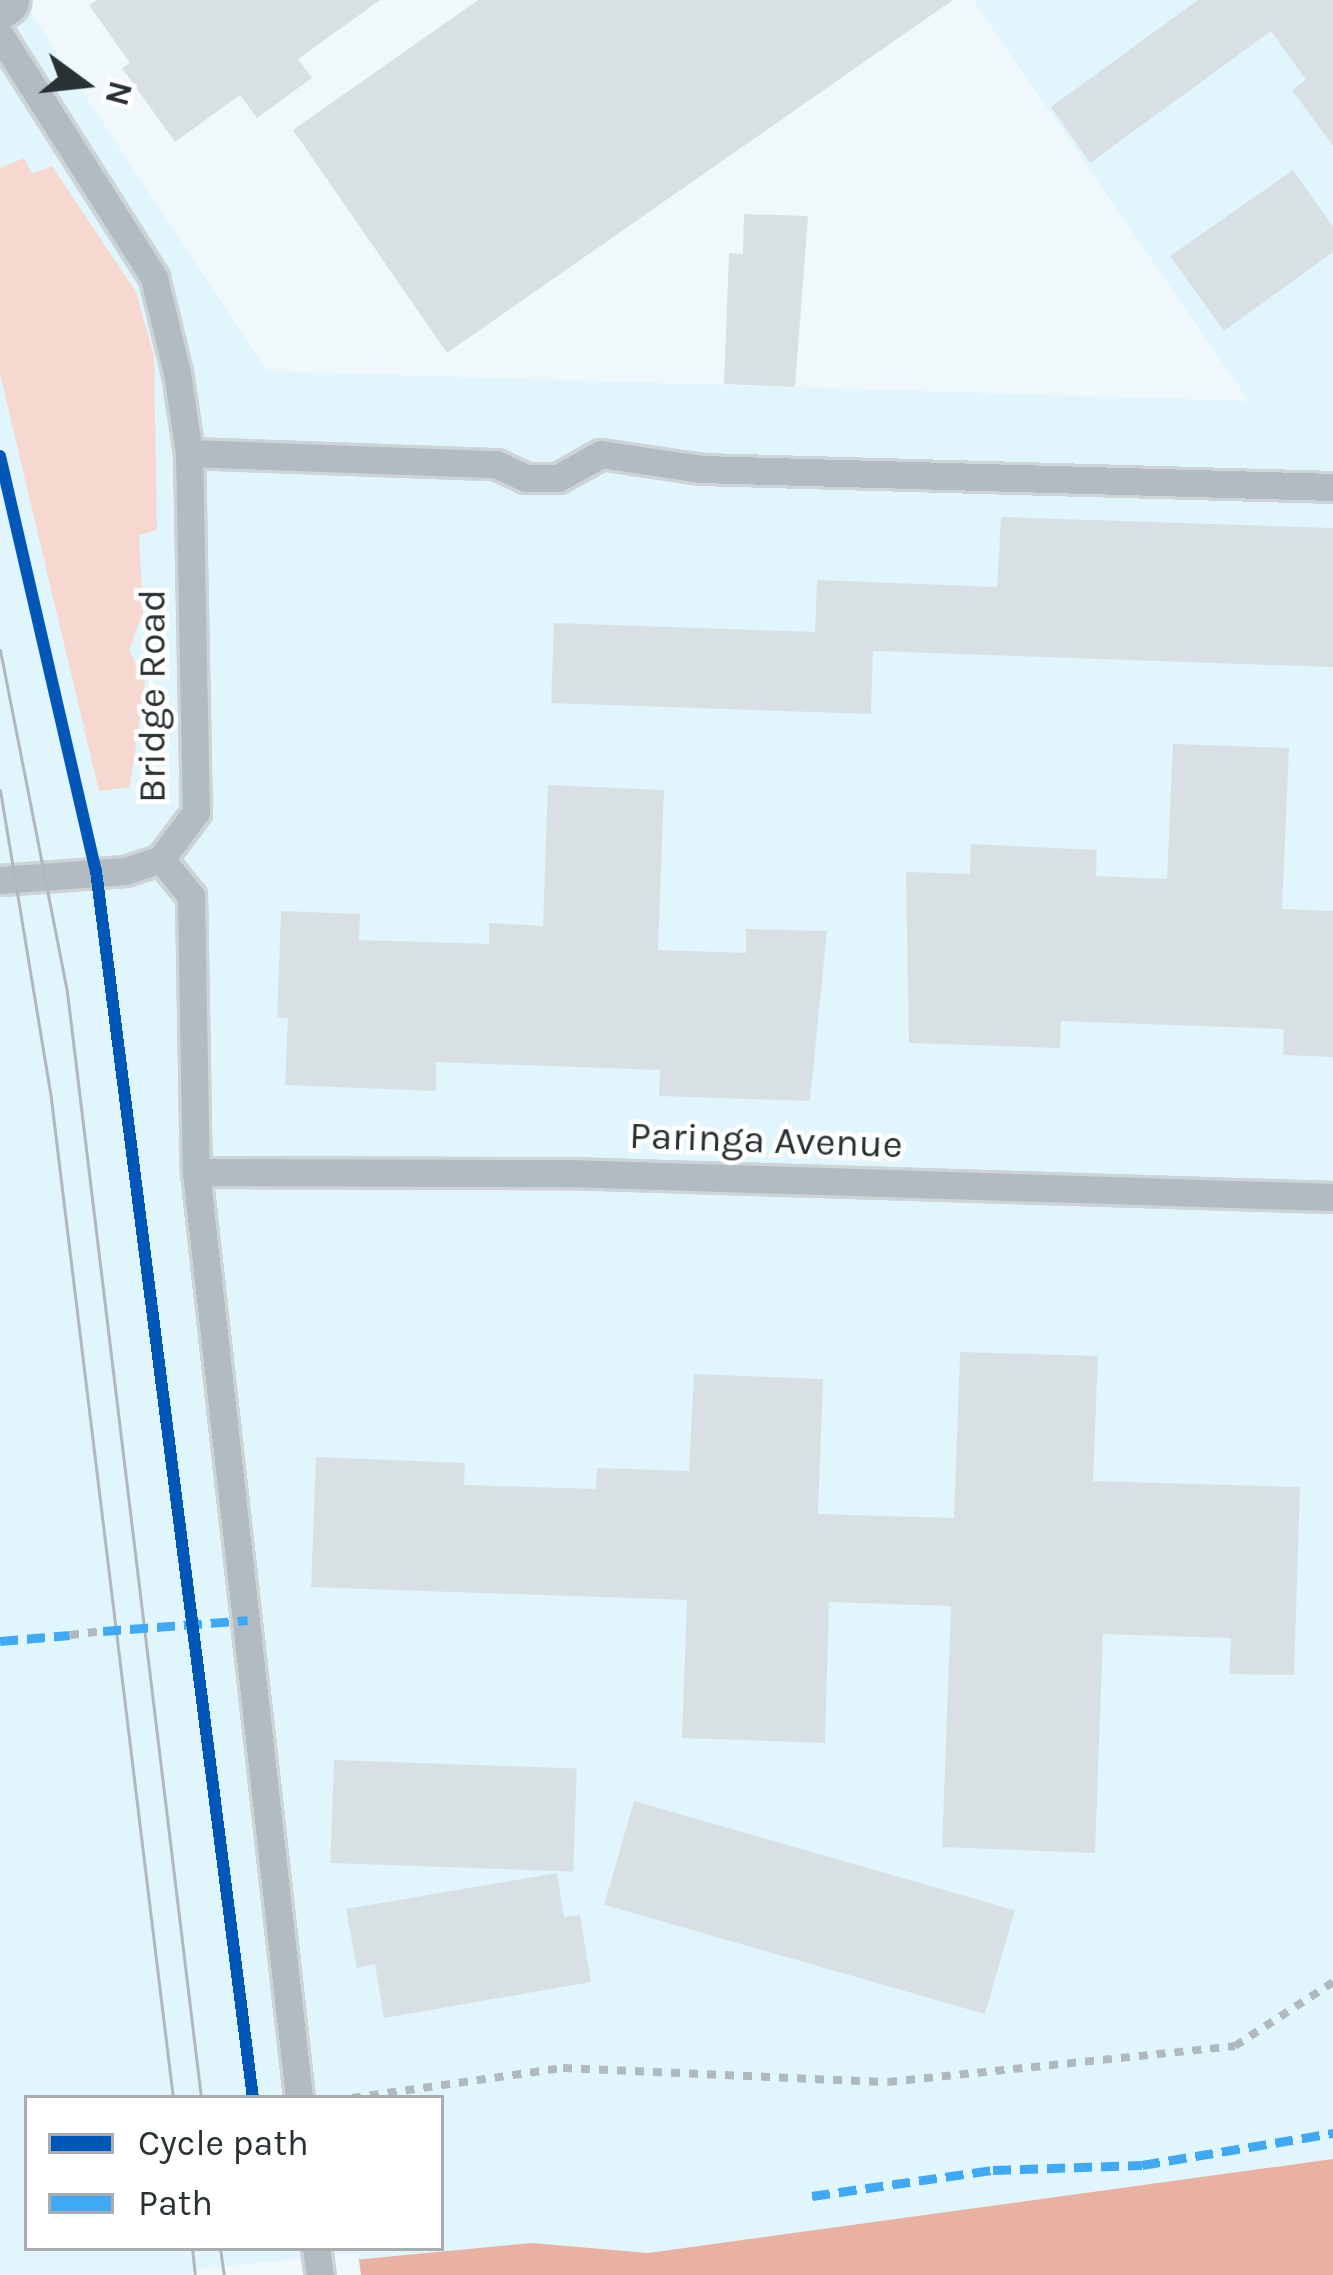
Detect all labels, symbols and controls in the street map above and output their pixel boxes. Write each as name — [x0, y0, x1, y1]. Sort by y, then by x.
north arrow — [24, 24, 144, 144]
text: N — [97, 77, 140, 110]
street label: Bridge Road — [129, 589, 175, 803]
street label: Paringa Avenue — [629, 1112, 903, 1168]
legend — [24, 2095, 444, 2251]
text: Cycle path — [138, 2122, 309, 2164]
text: Path — [138, 2182, 213, 2224]

